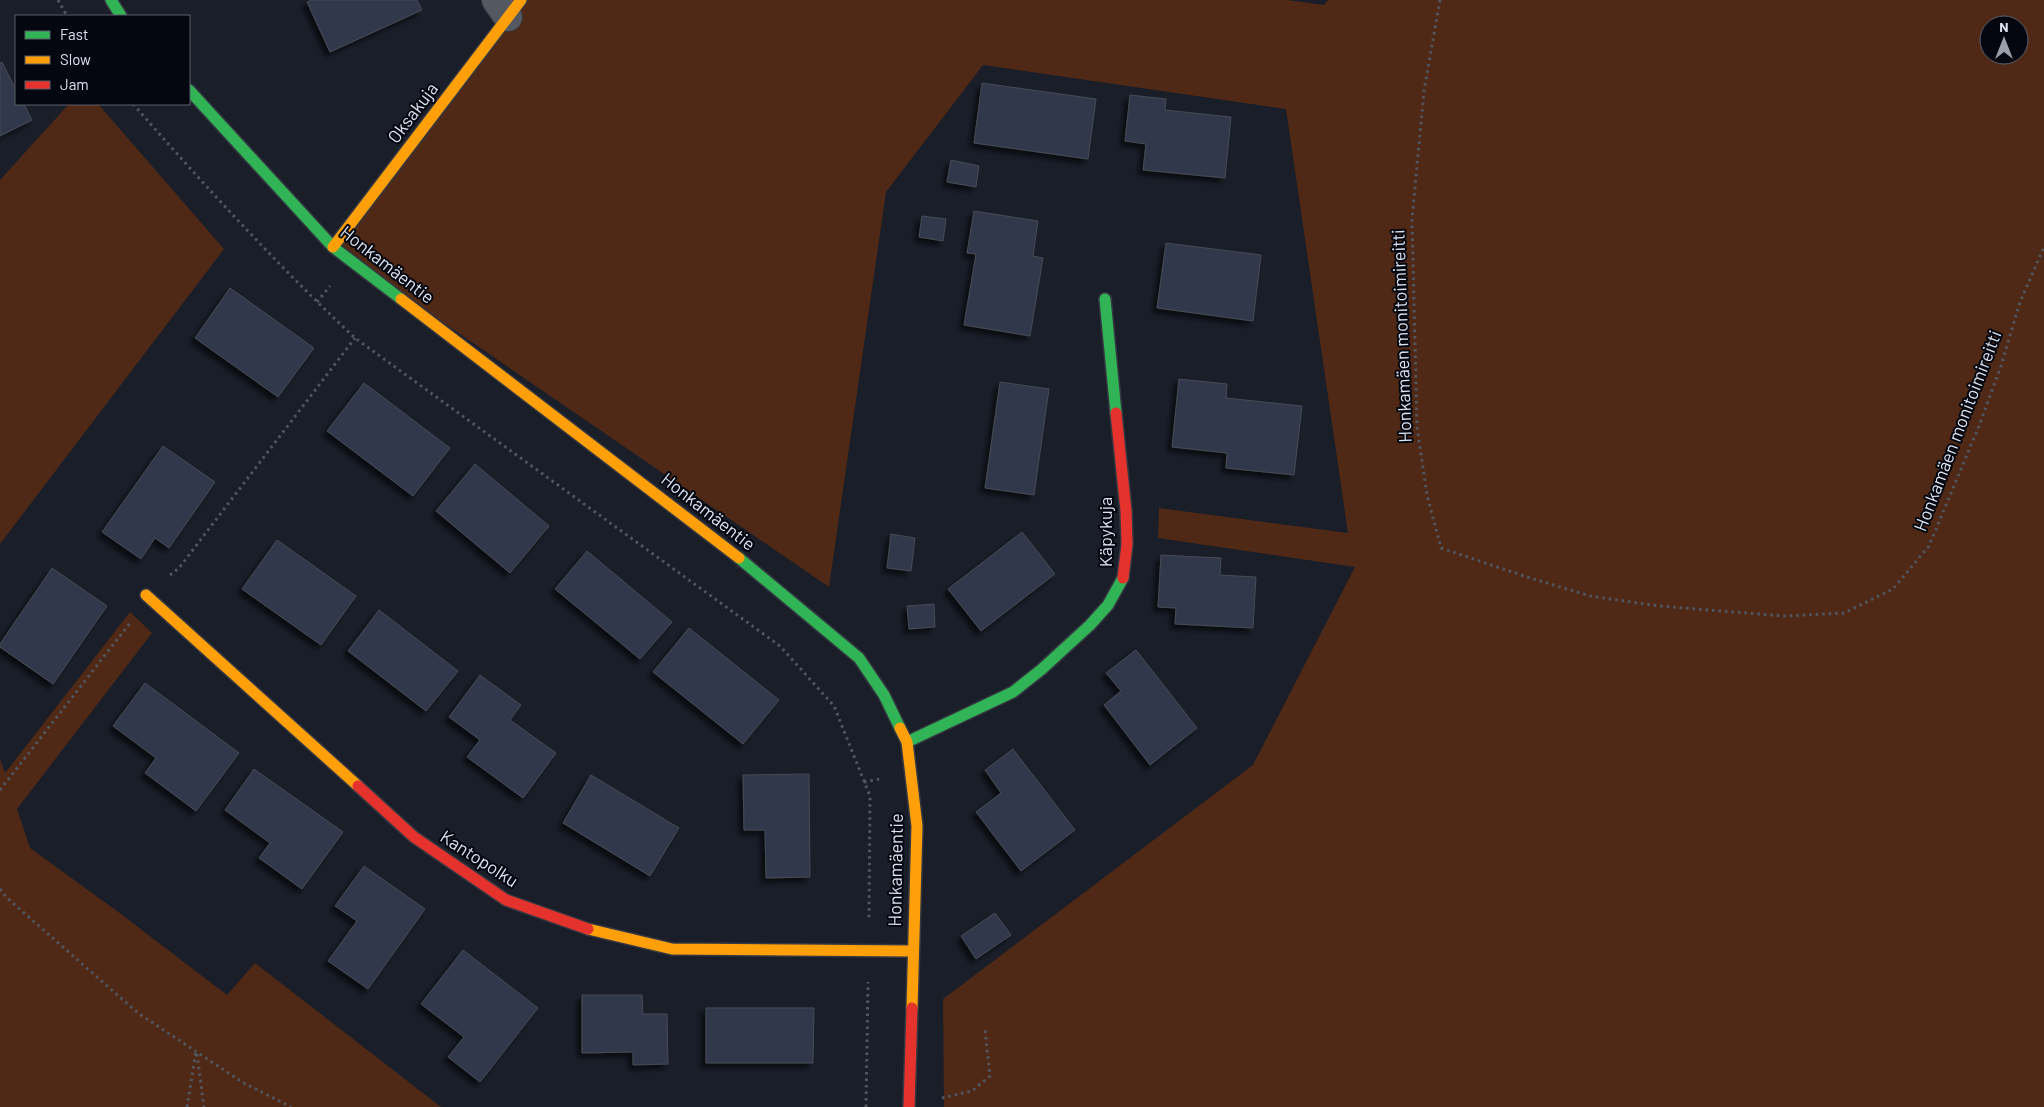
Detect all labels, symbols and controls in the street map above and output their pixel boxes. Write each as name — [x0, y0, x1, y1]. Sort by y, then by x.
legend — [15, 15, 190, 105]
north arrow — [1979, 15, 2029, 65]
text: N — [1999, 18, 2009, 35]
text: Fast — [60, 25, 88, 43]
text: Slow — [60, 50, 91, 68]
text: Jam — [60, 75, 89, 93]
street label: Oksakuja — [382, 78, 442, 147]
street label: Honkamäentie — [336, 221, 439, 308]
street label: Honkamäen monitoimireitti — [1386, 229, 1416, 443]
street label: Honkamäen monitoimireitti — [1909, 327, 2006, 534]
street label: Honkamäentie — [657, 468, 760, 555]
street label: Käpykuja — [1094, 497, 1116, 567]
street label: Honkamäentie — [883, 813, 907, 927]
street label: Kantopolku — [436, 825, 523, 891]

